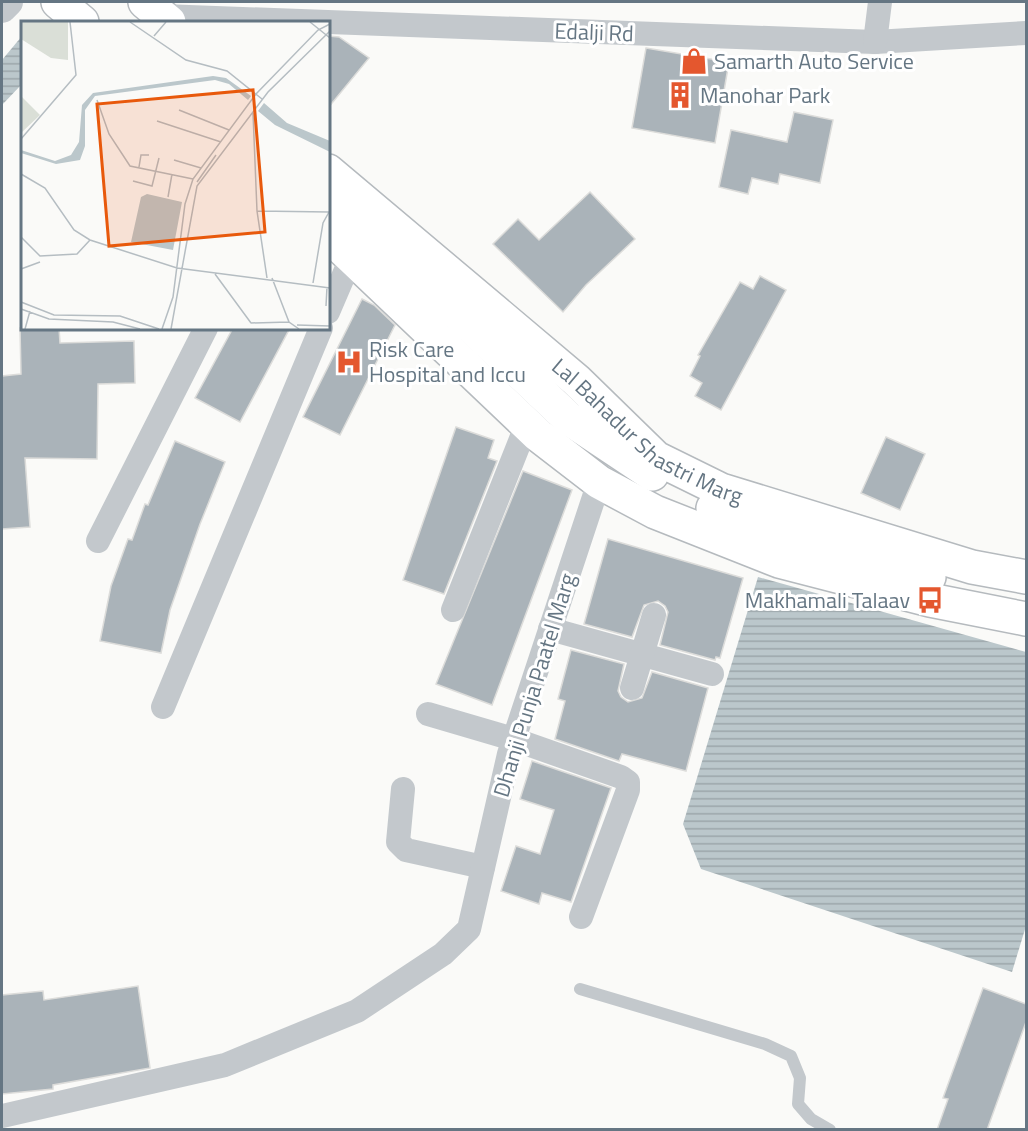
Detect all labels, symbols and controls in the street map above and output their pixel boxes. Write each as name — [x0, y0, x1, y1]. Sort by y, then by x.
street label: Edalji Rd — [554, 14, 634, 50]
inset map — [21, 21, 330, 330]
place label: Samarth Auto Service — [714, 44, 914, 78]
shop icon: Samarth Auto Service — [679, 46, 709, 76]
place label: Manohar Park — [700, 78, 831, 112]
building icon: Manohar Park — [665, 80, 695, 110]
place label: Risk Care Hospital and Iccu — [369, 332, 526, 391]
hospital icon: Risk Care Hospital and Iccu — [334, 347, 364, 377]
street label: Lal Bahadur Shastri Marg — [544, 350, 747, 513]
street label: Dhanji Punja Paatel Marg — [484, 569, 584, 801]
place label: Makhamali Talaav — [745, 583, 910, 617]
bus stop icon: Makhamali Talaav — [915, 585, 945, 615]

